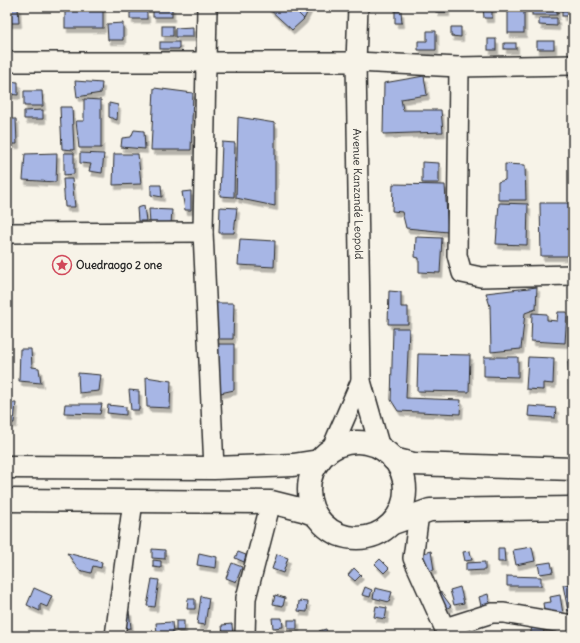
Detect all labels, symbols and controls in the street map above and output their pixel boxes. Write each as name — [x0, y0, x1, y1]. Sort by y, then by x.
street label: Avenue Kanzandé Leopold — [350, 128, 366, 260]
place icon: Ouedraogo 2 one — [51, 254, 73, 276]
place label: Ouedraogo 2 one — [76, 258, 162, 273]

